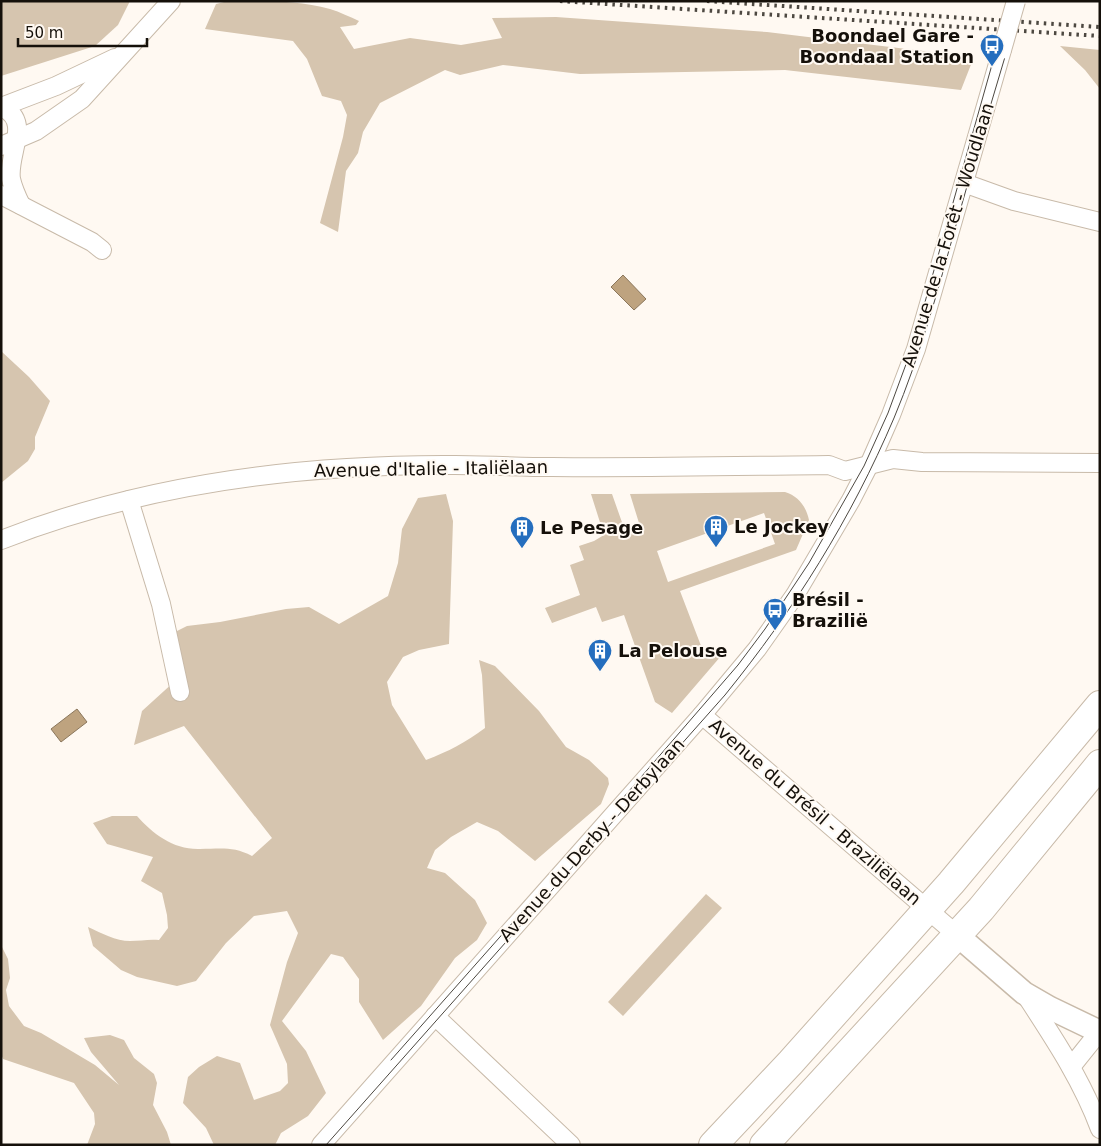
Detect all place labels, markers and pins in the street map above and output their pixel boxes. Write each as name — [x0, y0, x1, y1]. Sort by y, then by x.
place label: Boondael Gare - Boondaal Station — [799, 25, 974, 67]
bus stop icon: Boondael Gare - Boondaal Station — [979, 33, 1005, 67]
building icon: Le Jockey — [703, 514, 729, 548]
building icon: Le Pesage — [509, 515, 535, 549]
place label: Le Jockey — [734, 516, 829, 537]
place label: Le Pesage — [540, 517, 643, 538]
place label: Brésil - Brazilië — [792, 589, 868, 631]
bus stop icon: Brésil - Brazilië — [762, 597, 788, 631]
building icon: La Pelouse — [587, 638, 613, 672]
place label: La Pelouse — [618, 640, 728, 661]

